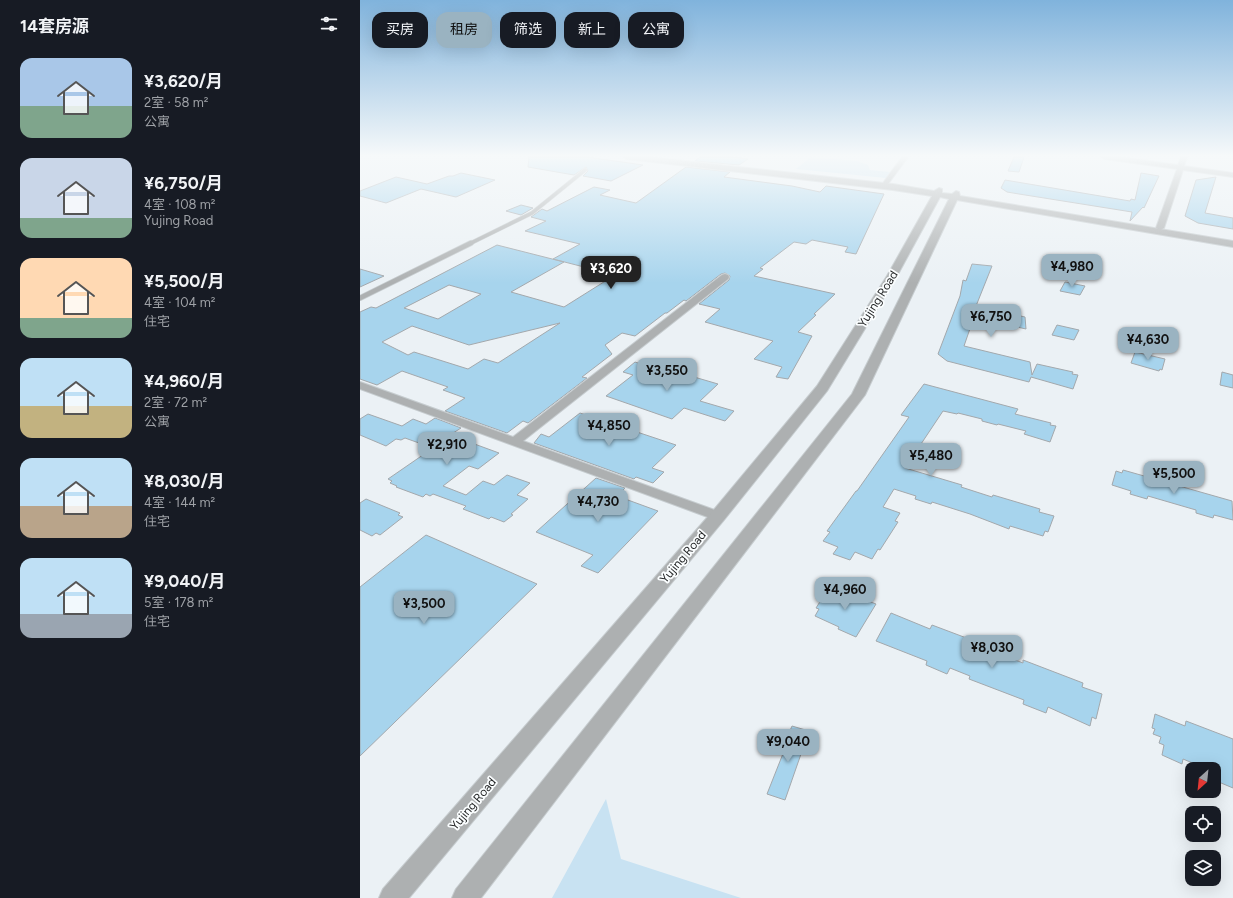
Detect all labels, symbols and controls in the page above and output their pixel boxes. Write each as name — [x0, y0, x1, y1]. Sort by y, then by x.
chip: 买房 — [372, 12, 428, 48]
chip: 租房 — [436, 12, 492, 48]
chip: 筛选 — [500, 12, 556, 48]
chip: 新上 — [564, 12, 620, 48]
chip: 公寓 — [628, 12, 684, 48]
icon: filters — [318, 13, 340, 35]
text: 14套房源 — [20, 16, 89, 36]
text: ¥3,620/月 — [144, 71, 223, 91]
icon: home — [52, 74, 100, 122]
text: 2室 · 58 m² — [144, 95, 208, 110]
text: 公寓 — [144, 114, 170, 129]
text: ¥6,750/月 — [144, 173, 223, 193]
icon: home — [52, 174, 100, 222]
text: 4室 · 108 m² — [144, 197, 215, 212]
text: Yujing Road — [144, 213, 213, 228]
pin: ¥4,980 — [1039, 254, 1105, 288]
pin: ¥3,620 — [578, 256, 644, 290]
text: ¥4,980 — [1050, 259, 1094, 274]
text: ¥3,620 — [590, 261, 632, 276]
street label: Yujing Road — [855, 268, 901, 330]
text: ¥5,500/月 — [144, 271, 225, 291]
icon: home — [52, 274, 100, 322]
text: 4室 · 104 m² — [144, 295, 216, 310]
pin: ¥6,750 — [958, 304, 1024, 338]
text: ¥6,750 — [970, 309, 1012, 324]
text: 住宅 — [144, 314, 170, 329]
pin: ¥4,630 — [1115, 327, 1181, 361]
text: ¥4,630 — [1127, 332, 1169, 347]
pin: ¥3,550 — [634, 358, 700, 392]
text: ¥3,550 — [646, 363, 688, 378]
text: ¥4,960/月 — [144, 371, 224, 391]
icon: home — [52, 374, 100, 422]
text: 2室 · 72 m² — [144, 395, 207, 410]
pin: ¥4,850 — [576, 413, 642, 447]
text: 公寓 — [144, 414, 170, 429]
text: ¥4,850 — [587, 418, 631, 433]
pin: ¥2,910 — [414, 432, 480, 466]
text: ¥2,910 — [427, 437, 467, 452]
pin: ¥5,480 — [898, 443, 964, 477]
text: ¥5,480 — [909, 448, 953, 463]
pin: ¥5,500 — [1141, 461, 1207, 495]
text: ¥5,500 — [1152, 466, 1196, 481]
text: ¥8,030/月 — [144, 471, 225, 491]
icon: home — [52, 474, 100, 522]
pin: ¥4,730 — [565, 489, 631, 523]
text: ¥4,730 — [577, 494, 619, 509]
text: 4室 · 144 m² — [144, 495, 215, 510]
text: 住宅 — [144, 514, 170, 529]
street label: Yujing Road — [657, 528, 709, 586]
text: ¥9,040/月 — [144, 571, 226, 591]
icon: home — [52, 574, 100, 622]
pin: ¥4,960 — [812, 577, 878, 611]
text: ¥4,960 — [824, 582, 866, 597]
pin: ¥3,500 — [391, 591, 457, 625]
text: 5室 · 178 m² — [144, 595, 214, 610]
text: ¥3,500 — [403, 596, 445, 611]
text: 住宅 — [144, 614, 170, 629]
pin: ¥8,030 — [959, 635, 1025, 669]
text: ¥8,030 — [970, 640, 1014, 655]
pin: ¥9,040 — [755, 729, 821, 763]
text: ¥9,040 — [766, 734, 810, 749]
north arrow — [1185, 762, 1221, 798]
map controls — [1185, 762, 1221, 886]
street label: Yujing Road — [447, 775, 499, 833]
button: locate — [1185, 806, 1221, 842]
button: layers — [1185, 850, 1221, 886]

